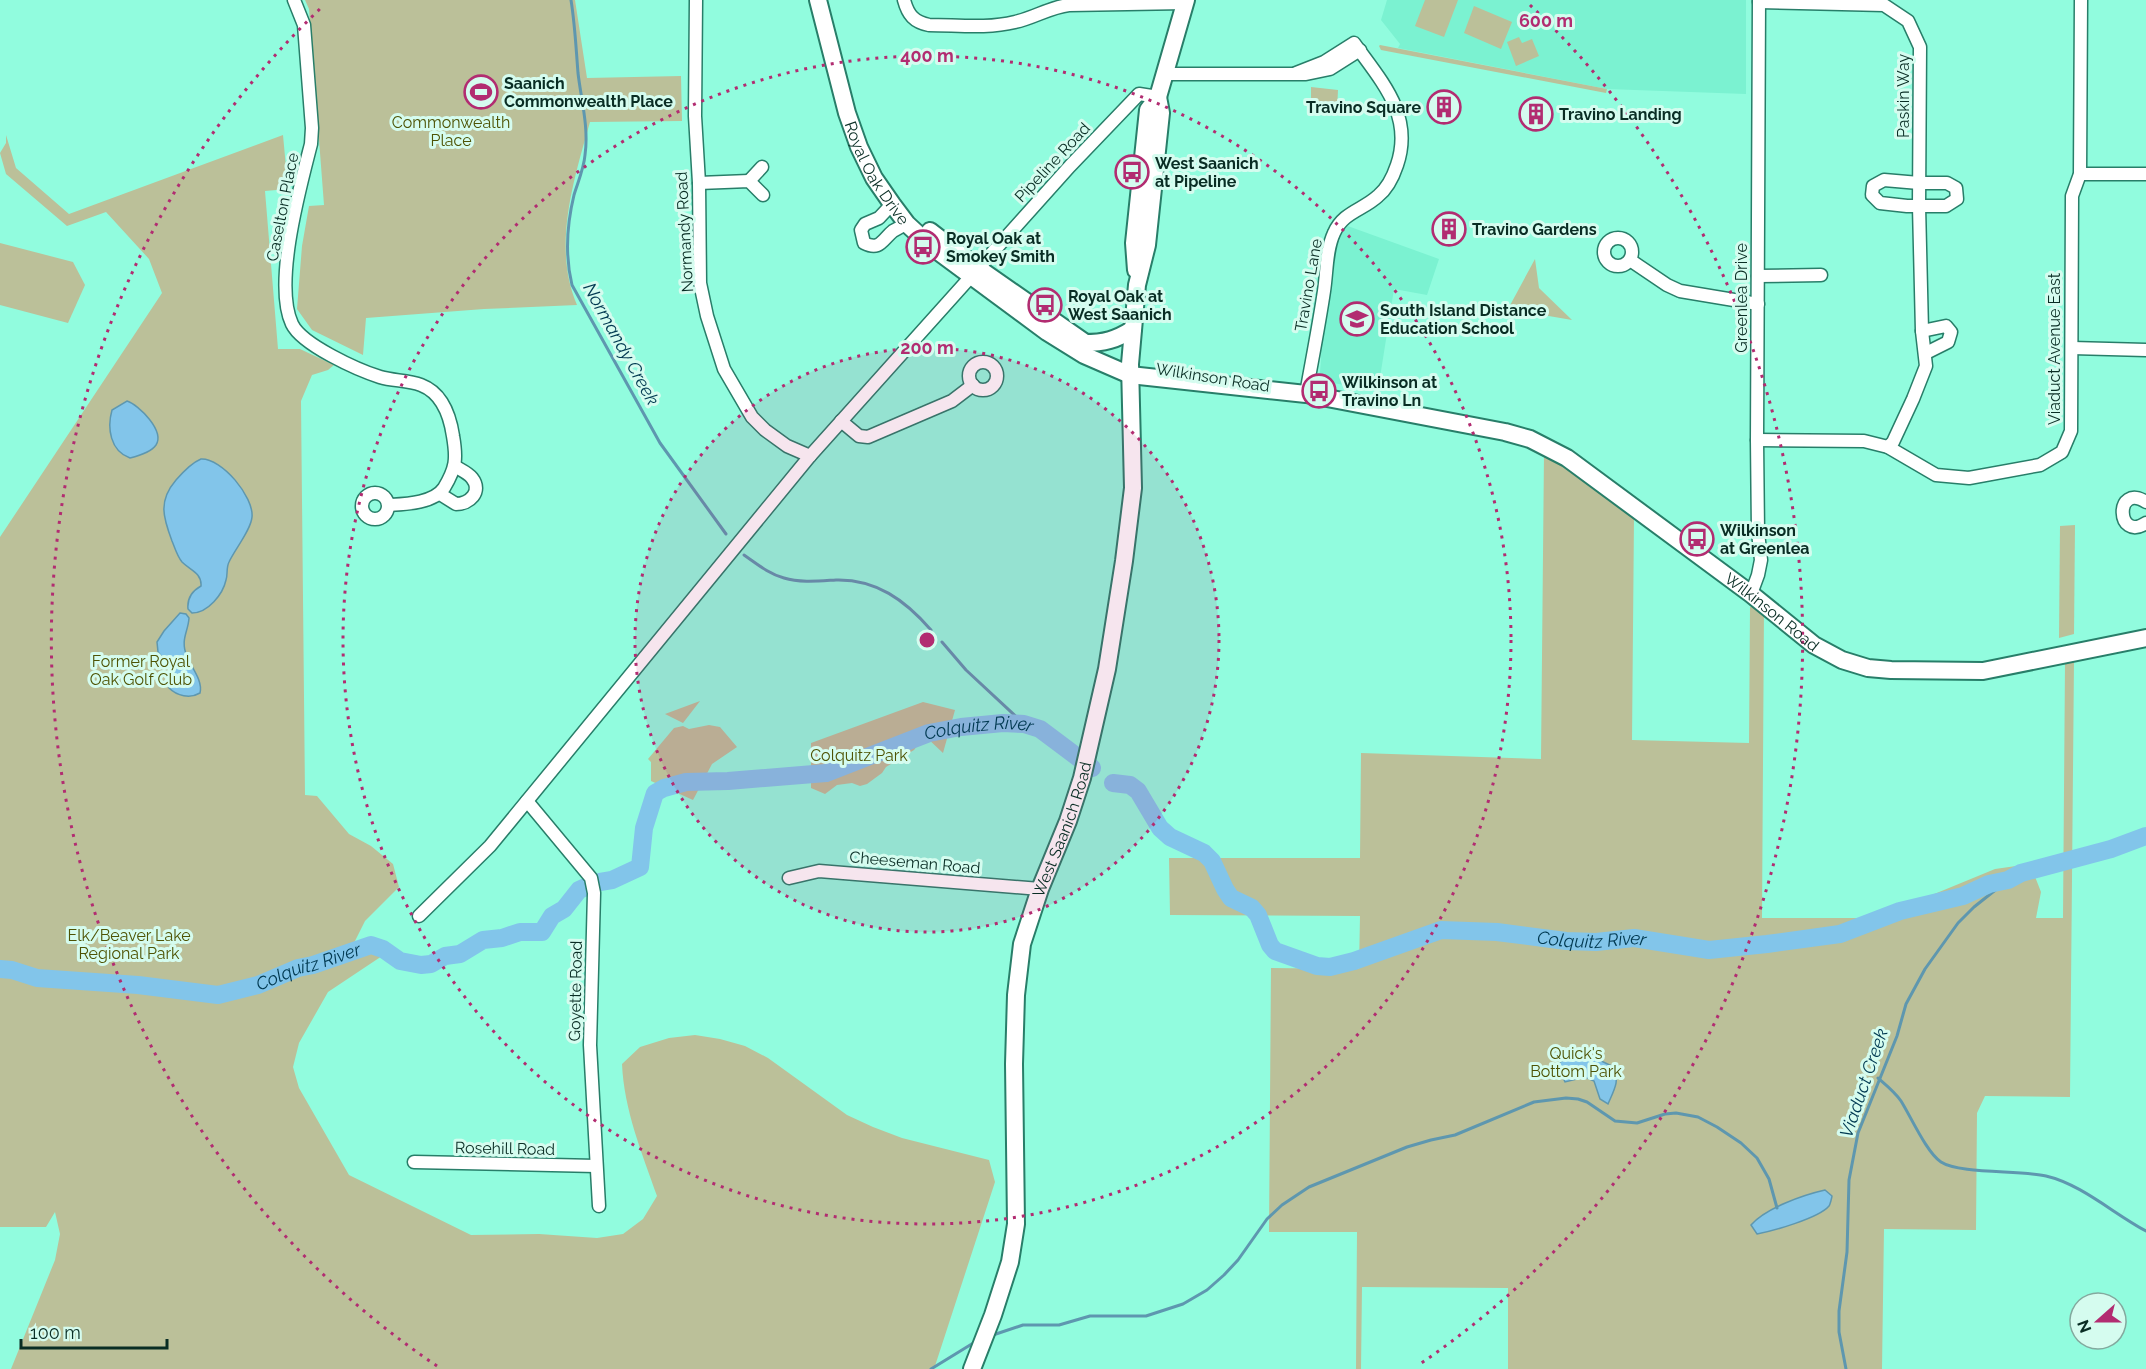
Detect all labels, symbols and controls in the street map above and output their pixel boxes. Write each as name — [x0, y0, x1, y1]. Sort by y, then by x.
text: 600 m — [1519, 10, 1573, 31]
text: 400 m — [900, 45, 954, 66]
street label: Paskin Way — [1894, 54, 1913, 138]
sports icon: Saanich Commonwealth Place — [463, 74, 499, 110]
place label: Saanich Commonwealth Place — [504, 74, 673, 111]
building icon: Travino Square — [1426, 89, 1462, 125]
building icon: Travino Landing — [1518, 96, 1554, 132]
place label: Travino Square — [1306, 98, 1421, 117]
place label: Travino Landing — [1559, 105, 1682, 124]
park label: Commonwealth Place — [392, 113, 510, 150]
street label: Royal Oak Drive — [841, 119, 913, 229]
street label: Pipeline Road — [1011, 119, 1094, 206]
street label: Caselton Place — [263, 151, 302, 263]
bus stop icon: West Saanich at Pipeline — [1114, 154, 1150, 190]
place label: West Saanich at Pipeline — [1155, 154, 1259, 191]
street label: Normandy Road — [672, 171, 697, 293]
building icon: Travino Gardens — [1431, 211, 1467, 247]
place label: Travino Gardens — [1472, 220, 1597, 239]
bus stop icon: Royal Oak at Smokey Smith — [905, 229, 941, 265]
place label: Royal Oak at Smokey Smith — [946, 229, 1055, 266]
street label: Travino Lane — [1291, 237, 1326, 333]
street label: Greenlea Drive — [1732, 243, 1751, 353]
street label: Viaduct Avenue East — [2045, 272, 2064, 425]
water label: Normandy Creek — [579, 279, 664, 409]
bus stop icon: Royal Oak at West Saanich — [1027, 287, 1063, 323]
place label: Royal Oak at West Saanich — [1068, 287, 1172, 324]
school or university icon: South Island Distance Education School — [1339, 301, 1375, 337]
place label: South Island Distance Education School — [1380, 301, 1547, 338]
text: 200 m — [900, 337, 954, 358]
street label: Wilkinson Road — [1155, 359, 1271, 396]
bus stop icon: Wilkinson at Travino Ln — [1301, 373, 1337, 409]
place label: Wilkinson at Travino Ln — [1342, 373, 1437, 410]
bus stop icon: Wilkinson at Greenlea — [1679, 521, 1715, 557]
place label: Wilkinson at Greenlea — [1720, 521, 1809, 558]
street label: Wilkinson Road — [1721, 569, 1823, 655]
centre of rings — [917, 630, 937, 650]
park label: Former Royal Oak Golf Club — [90, 652, 192, 689]
water label: Colquitz River — [922, 712, 1037, 744]
park label: Colquitz Park — [810, 746, 908, 765]
street label: West Saanich Road — [1029, 760, 1095, 900]
street label: Cheeseman Road — [849, 847, 981, 878]
park label: Elk/Beaver Lake Regional Park — [67, 926, 191, 963]
water label: Colquitz River — [1536, 926, 1649, 952]
water label: Colquitz River — [252, 938, 364, 995]
street label: Goyette Road — [565, 940, 586, 1042]
water label: Viaduct Creek — [1835, 1025, 1892, 1140]
park label: Quick's Bottom Park — [1530, 1044, 1622, 1081]
street label: Rosehill Road — [455, 1138, 555, 1159]
north arrow — [2068, 1291, 2128, 1351]
scale bar — [21, 1312, 166, 1350]
text: N — [2073, 1317, 2096, 1335]
text: 100 m — [30, 1322, 81, 1343]

